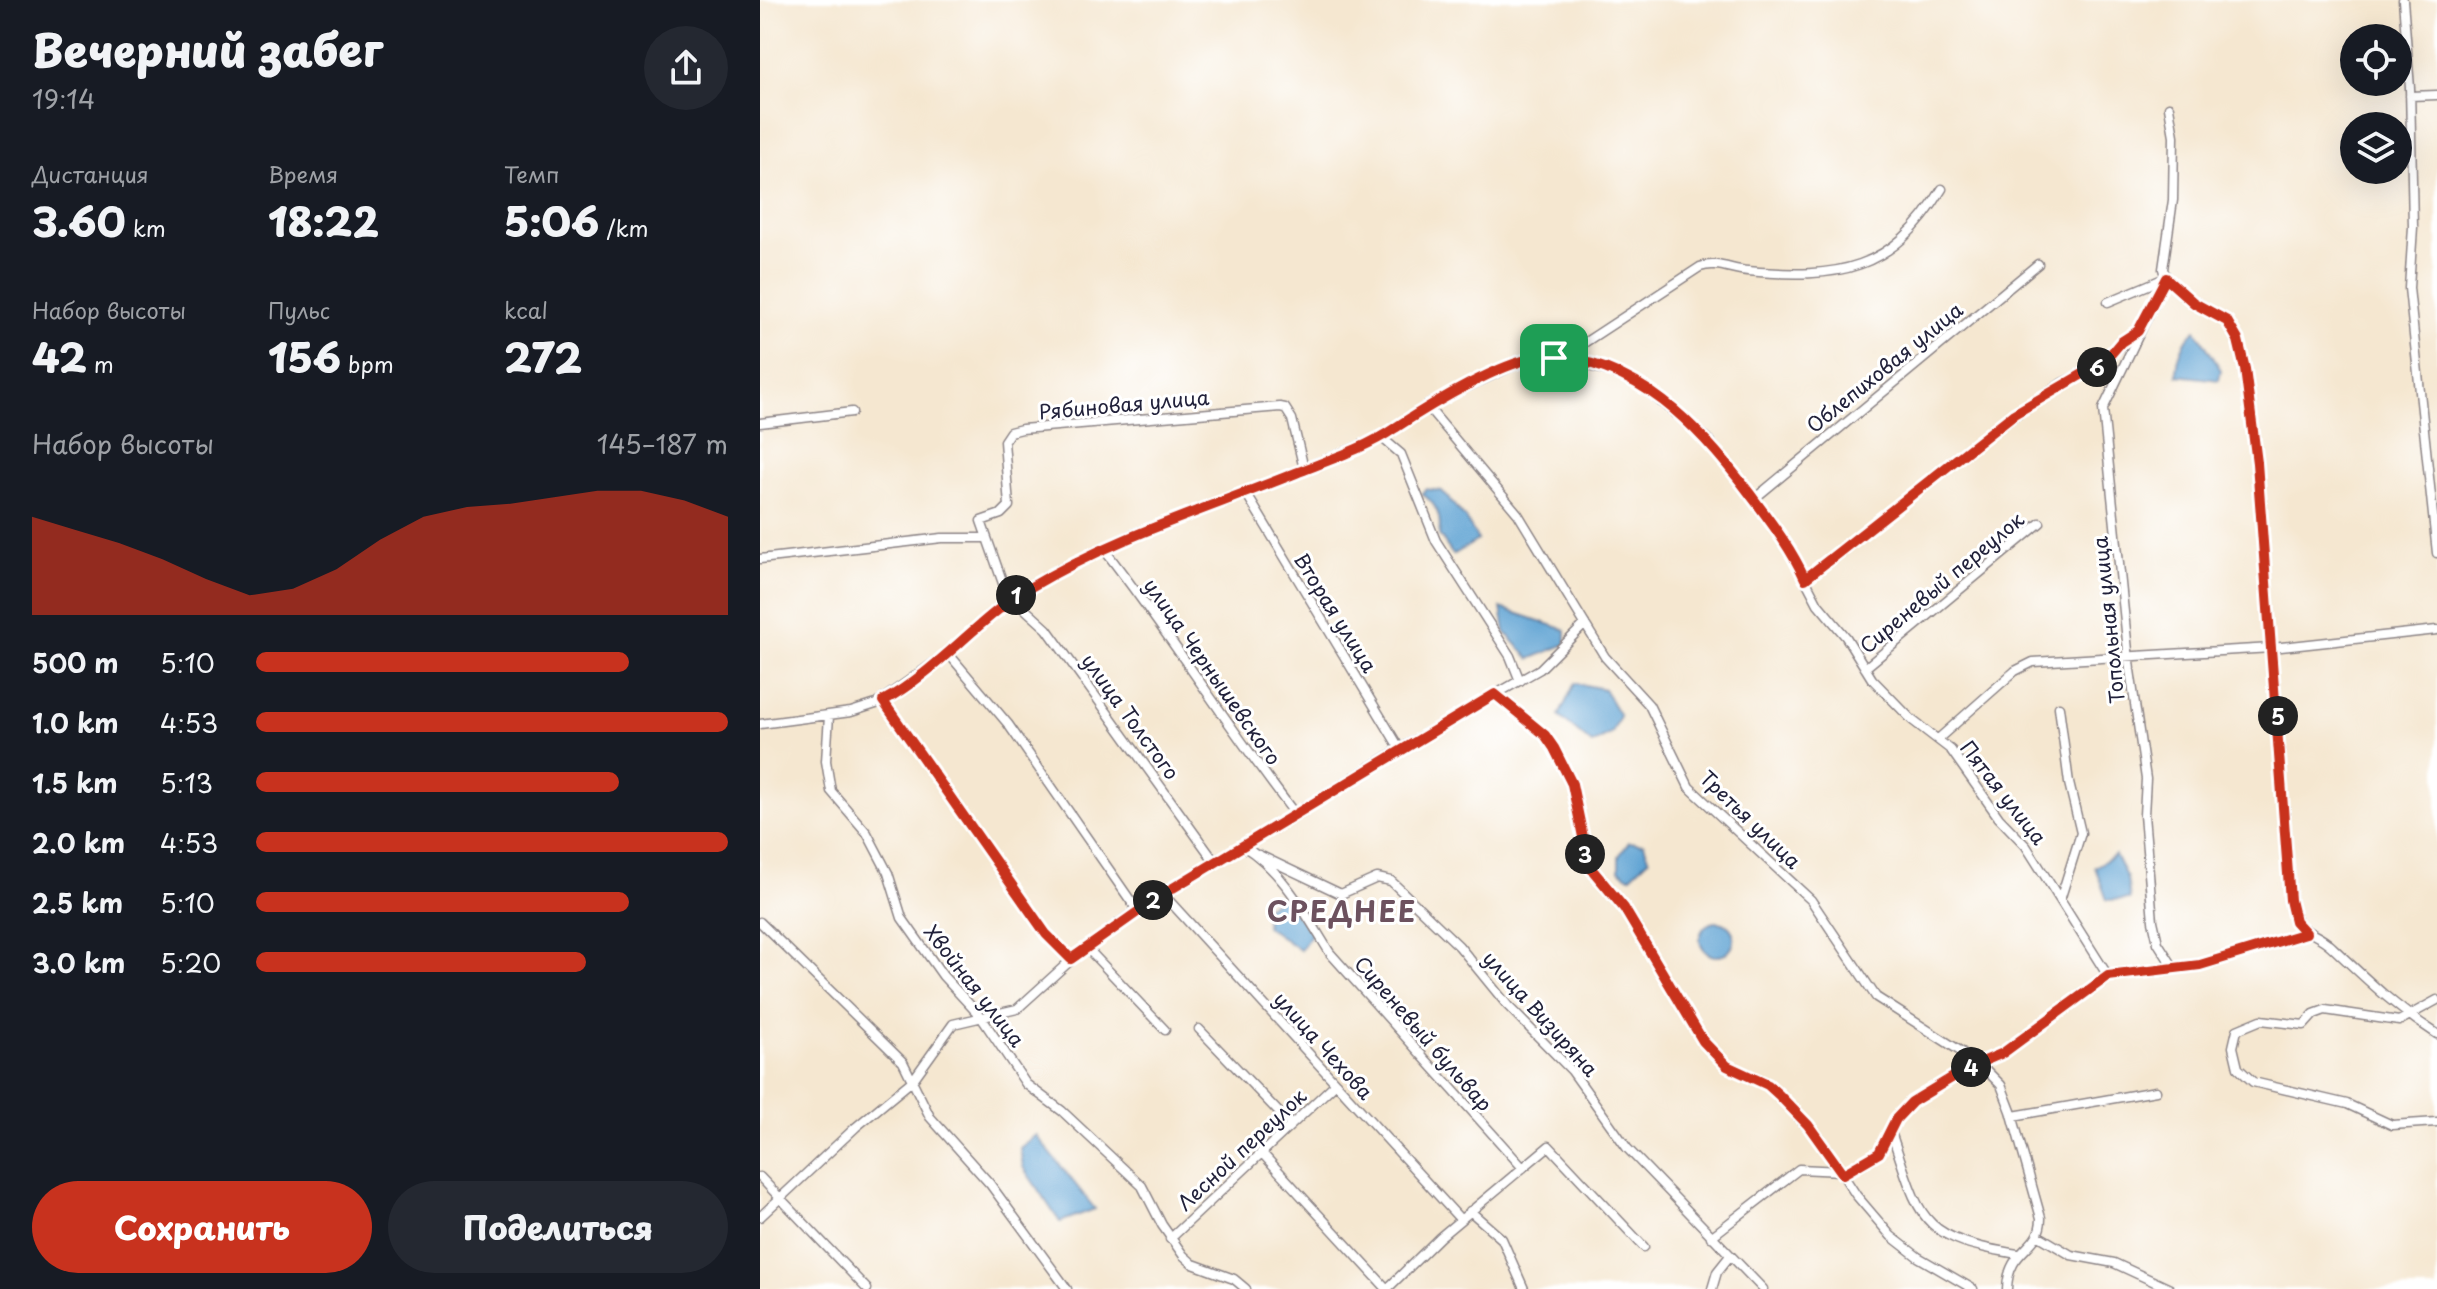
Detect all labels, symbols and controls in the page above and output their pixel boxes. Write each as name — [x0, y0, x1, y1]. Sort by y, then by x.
text: Вечерний забег — [32, 16, 383, 82]
map controls — [2340, 24, 2412, 184]
button: locate — [2340, 24, 2412, 96]
button: share — [644, 26, 728, 110]
text: 19:14 — [32, 79, 95, 118]
button: layers — [2340, 112, 2412, 184]
text: Дистанция — [32, 157, 149, 190]
text: Время — [268, 157, 338, 190]
text: Темп — [504, 157, 560, 190]
text: 3.60 — [32, 190, 126, 251]
text: 18:22 — [268, 190, 379, 251]
text: 5:06 — [504, 190, 599, 251]
text: km — [126, 211, 166, 244]
text: /km — [599, 211, 649, 244]
text: Набор высоты — [32, 293, 186, 326]
text: Пульс — [268, 293, 330, 326]
text: kcal — [504, 293, 548, 326]
street label: Облепиховая улица — [1800, 294, 1969, 440]
pin — [1520, 324, 1588, 392]
text: 42 — [32, 326, 87, 387]
text: 156 — [268, 326, 341, 387]
text: 272 — [504, 326, 582, 387]
icon: arrive — [1532, 336, 1576, 380]
text: m — [87, 347, 114, 380]
text: bpm — [341, 347, 394, 380]
pin: 6 — [2077, 347, 2117, 387]
text: 6 — [2089, 350, 2105, 383]
street label: Рябиновая улица — [1038, 382, 1211, 426]
text: Набор высоты — [32, 424, 214, 463]
text: 145–187 m — [597, 424, 728, 463]
street label: Сиреневый переулок — [1853, 504, 2030, 660]
street label: Топольная улица — [2084, 535, 2132, 705]
street label: Вторая улица — [1287, 547, 1385, 678]
street label: улица Чернышевского — [1137, 572, 1289, 771]
pin: 1 — [996, 575, 1036, 615]
text: 1 — [1011, 578, 1021, 611]
text: 500 m — [32, 643, 118, 682]
text: 5:10 — [160, 643, 215, 682]
street label: улица Толстого — [1075, 647, 1187, 786]
pin: 5 — [2258, 696, 2298, 736]
text: 5 — [2271, 699, 2285, 732]
text: 1.0 km — [32, 703, 119, 742]
text: 4:53 — [160, 703, 218, 742]
street label: Пятая улица — [1954, 734, 2054, 851]
text: 1.5 km — [32, 763, 118, 802]
text: 5:13 — [160, 763, 213, 802]
street label: Третья улица — [1693, 763, 1808, 876]
text: 2.0 km — [32, 823, 125, 862]
text: 4:53 — [160, 823, 218, 862]
pin: 3 — [1565, 834, 1605, 874]
text: 3 — [1578, 837, 1592, 870]
pin: 2 — [1133, 880, 1173, 920]
text: 2.5 km — [32, 883, 123, 922]
text: 5:10 — [160, 883, 215, 922]
text: 2 — [1145, 883, 1161, 916]
district label: СРЕДНЕЕ — [1267, 889, 1417, 932]
street label: Хвойная улица — [917, 918, 1032, 1053]
text: 3.0 km — [32, 943, 125, 982]
text: 5:20 — [160, 943, 221, 982]
street label: улица Визиряна — [1476, 944, 1606, 1083]
street label: Сиреневый бульвар — [1348, 949, 1500, 1118]
street label: улица Чехова — [1267, 985, 1381, 1106]
pin: 4 — [1951, 1047, 1991, 1087]
text: 4 — [1964, 1050, 1978, 1083]
street label: Лесной переулок — [1170, 1081, 1313, 1217]
button: Сохранить — [32, 1181, 372, 1273]
button: Поделиться — [388, 1181, 728, 1273]

